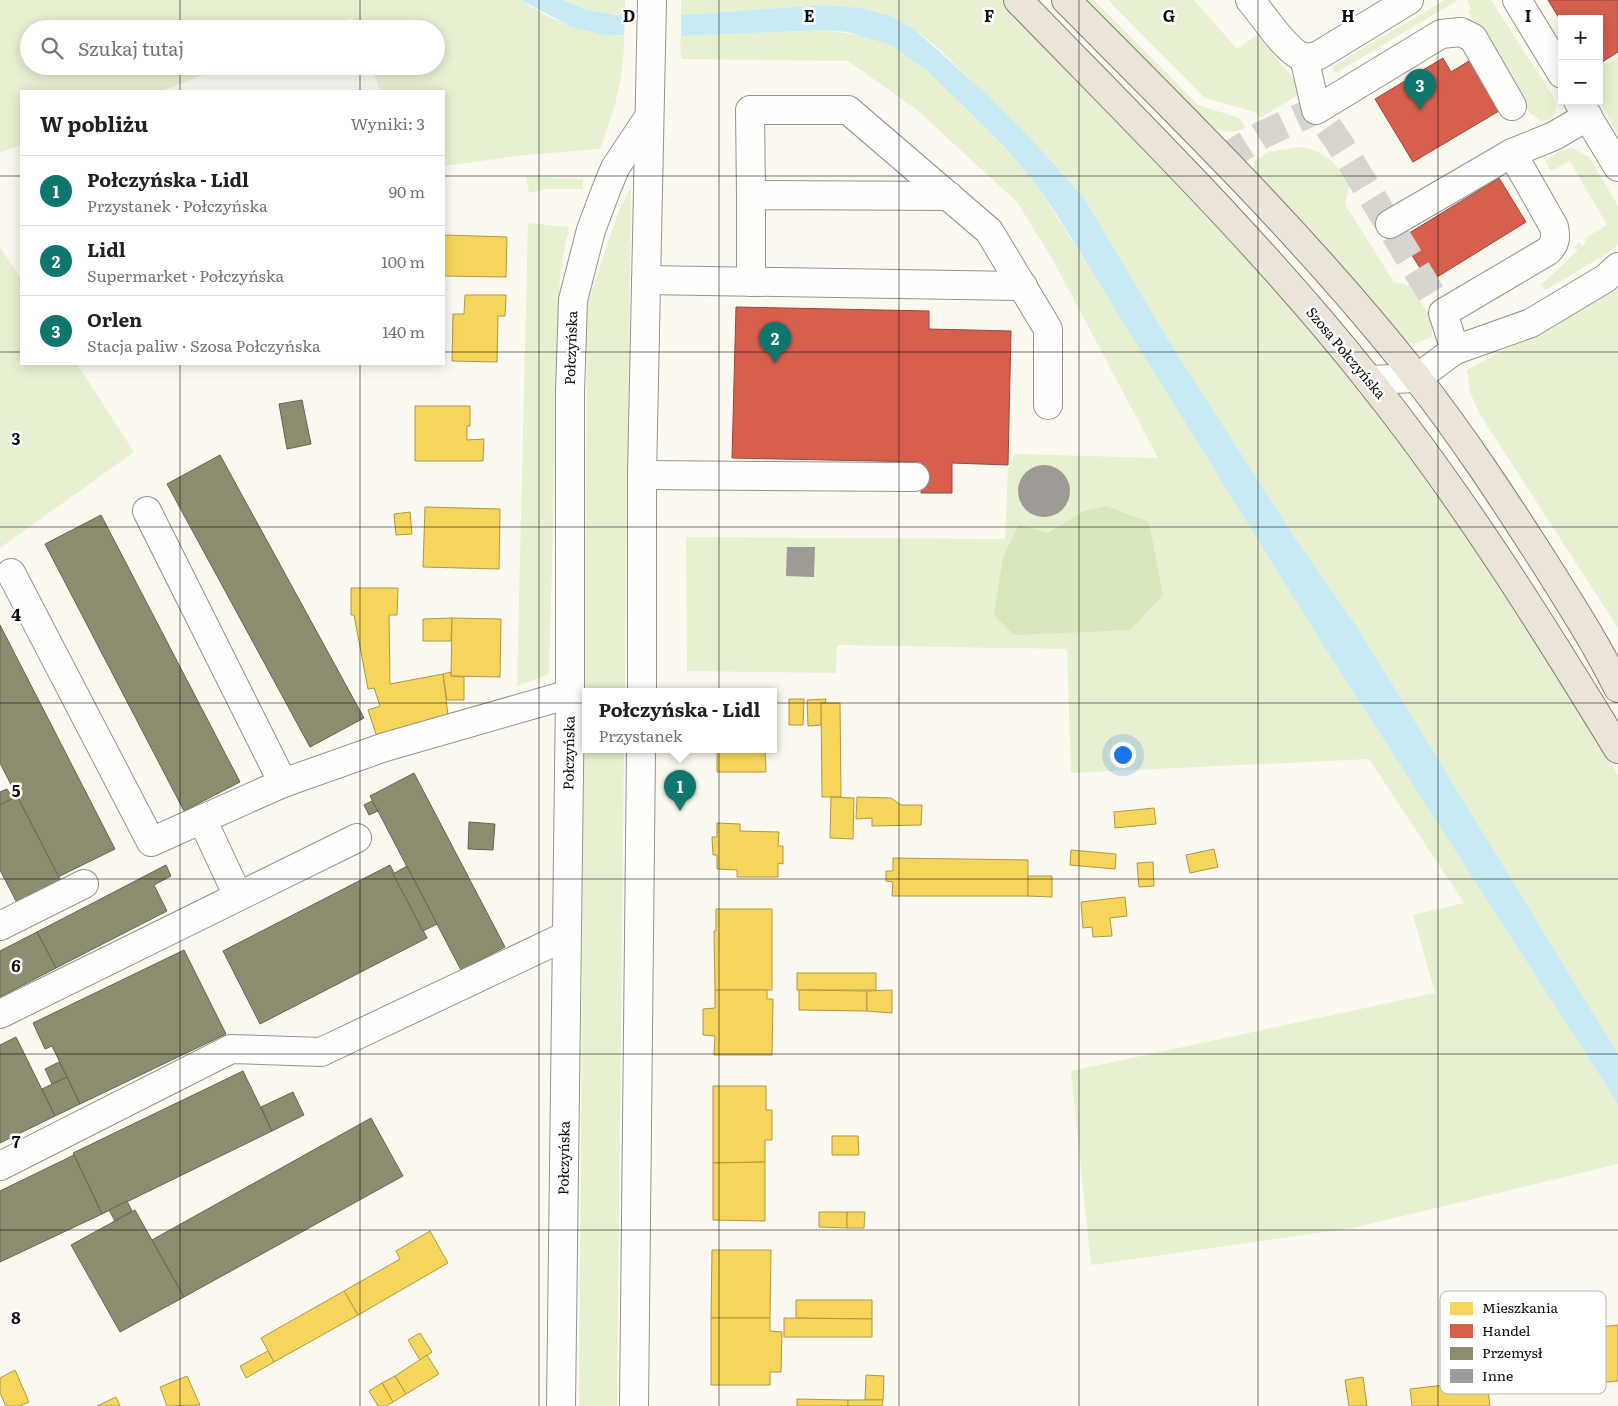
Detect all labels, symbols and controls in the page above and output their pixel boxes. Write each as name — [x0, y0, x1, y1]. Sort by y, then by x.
text: D — [623, 3, 635, 27]
text: E — [804, 3, 815, 27]
text: F — [984, 3, 994, 27]
text: G — [1163, 3, 1175, 27]
text: H — [1341, 3, 1355, 27]
text: I — [1525, 3, 1531, 27]
map controls — [1558, 15, 1603, 105]
button: + — [1558, 15, 1603, 60]
search box — [20, 20, 445, 75]
icon: search — [38, 34, 66, 62]
text: Szukaj tutaj — [78, 34, 184, 62]
button: − — [1558, 60, 1603, 105]
pin: 3 — [1404, 69, 1436, 110]
text: W pobliżu — [40, 107, 148, 138]
text: Wyniki: 3 — [351, 111, 425, 135]
text: Połczyńska - Lidl — [87, 165, 249, 193]
text: 1 — [53, 179, 59, 203]
text: 90 m — [389, 179, 425, 203]
text: Przystanek · Połczyńska — [87, 193, 268, 217]
text: Lidl — [87, 235, 126, 263]
text: 2 — [52, 249, 60, 273]
text: 100 m — [381, 249, 425, 273]
text: Supermarket · Połczyńska — [87, 263, 284, 287]
street label: Szosa Połczyńska — [1302, 302, 1391, 403]
text: Orlen — [87, 305, 142, 333]
street label: Połczyńska — [559, 310, 581, 385]
text: 3 — [52, 319, 60, 343]
text: 140 m — [382, 319, 425, 343]
pin: 2 — [759, 322, 791, 363]
text: Stacja paliw · Szosa Połczyńska — [87, 333, 321, 357]
text: 3 — [12, 426, 21, 450]
text: 4 — [11, 602, 21, 626]
popup — [582, 688, 777, 753]
text: Połczyńska - Lidl — [599, 695, 760, 723]
street label: Połczyńska — [557, 715, 579, 790]
text: Przystanek — [599, 723, 682, 747]
your location — [1110, 742, 1136, 768]
pin: 1 — [664, 770, 696, 811]
text: 5 — [12, 778, 21, 802]
text: 6 — [11, 953, 21, 977]
street label: Połczyńska — [552, 1120, 574, 1195]
text: 7 — [12, 1129, 21, 1153]
legend — [1440, 1291, 1606, 1394]
text: Mieszkania — [1482, 1297, 1559, 1317]
text: 8 — [11, 1305, 21, 1329]
text: Handel — [1482, 1320, 1531, 1340]
text: Przemysł — [1482, 1342, 1543, 1362]
text: Inne — [1482, 1365, 1513, 1385]

